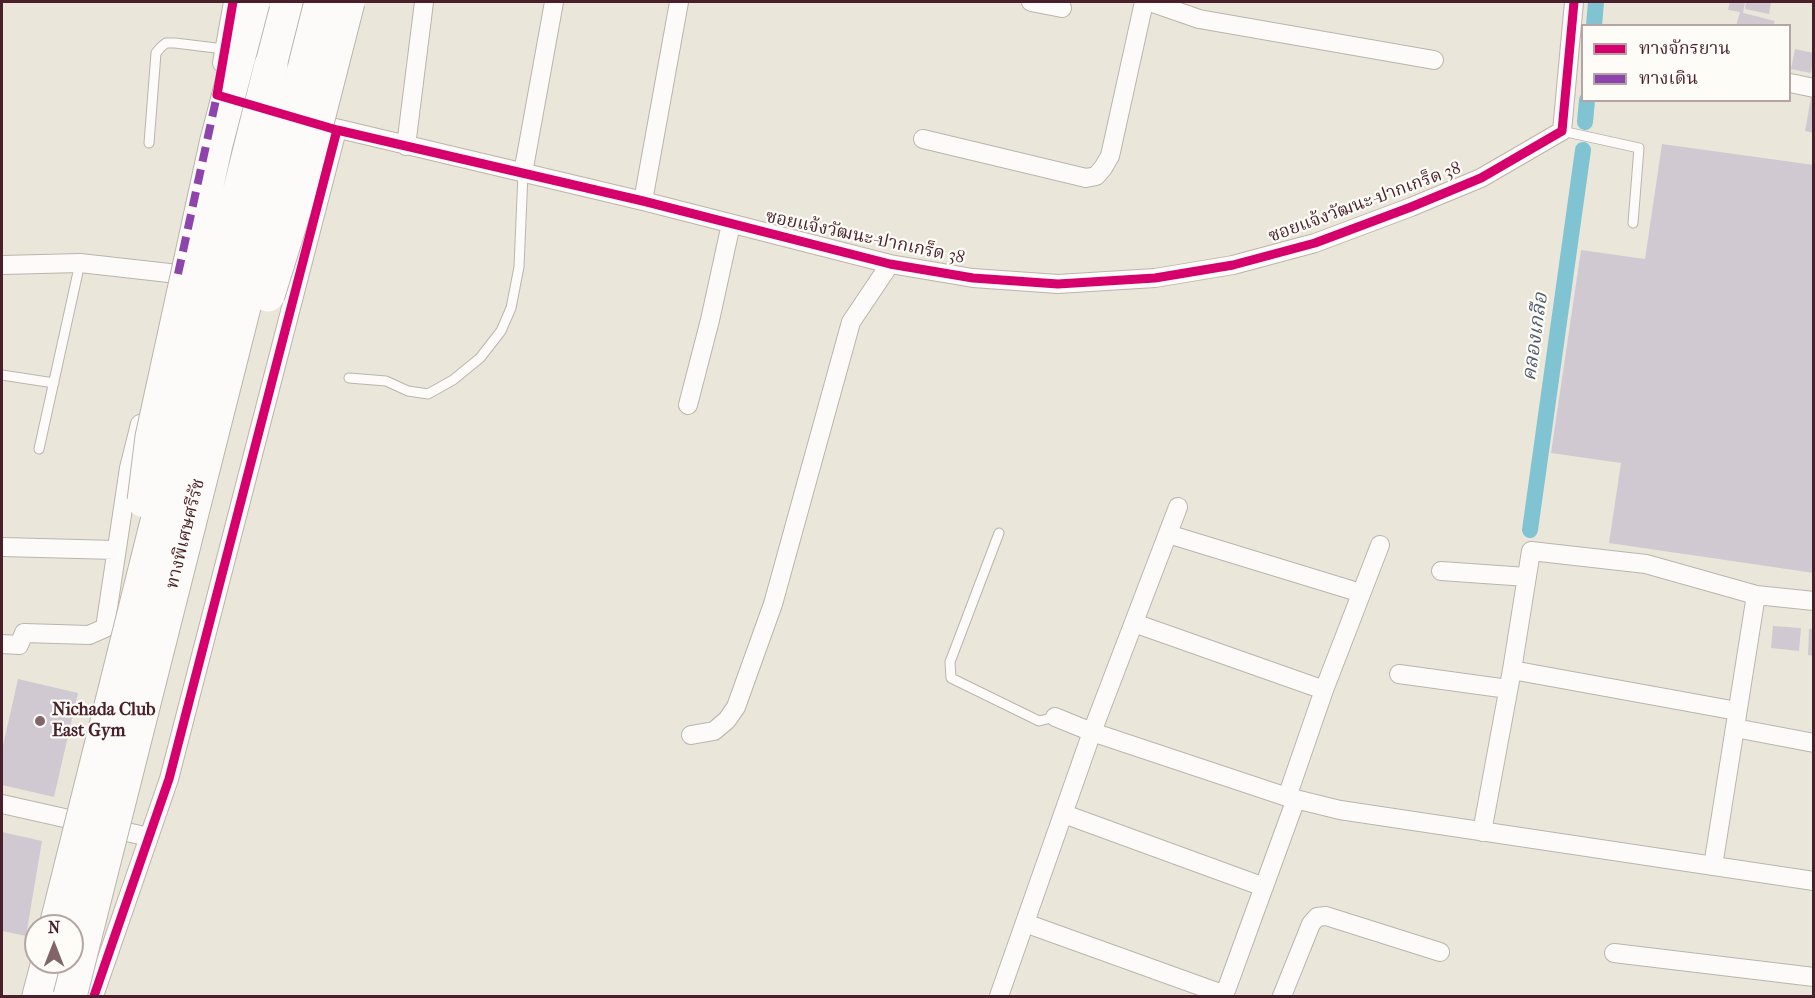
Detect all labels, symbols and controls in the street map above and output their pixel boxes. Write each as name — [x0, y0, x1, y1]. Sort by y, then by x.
legend — [1581, 24, 1791, 102]
text: ทางจักรยาน — [1639, 38, 1730, 59]
text: ทางเดิน — [1639, 68, 1698, 89]
street label: ซอยแจ้งวัฒนะ-ปากเกร็ด 38 — [1266, 158, 1464, 248]
street label: ซอยแจ้งวัฒนะ-ปากเกร็ด 38 — [763, 206, 967, 270]
water label: คลองเกลือ — [1518, 291, 1554, 383]
street label: ทางพิเศษศรีรัช — [162, 477, 210, 591]
place label: Nichada Club East Gym — [52, 700, 155, 742]
marker: Nichada Club East Gym — [33, 714, 47, 728]
north arrow — [24, 914, 84, 974]
text: N — [48, 918, 60, 937]

